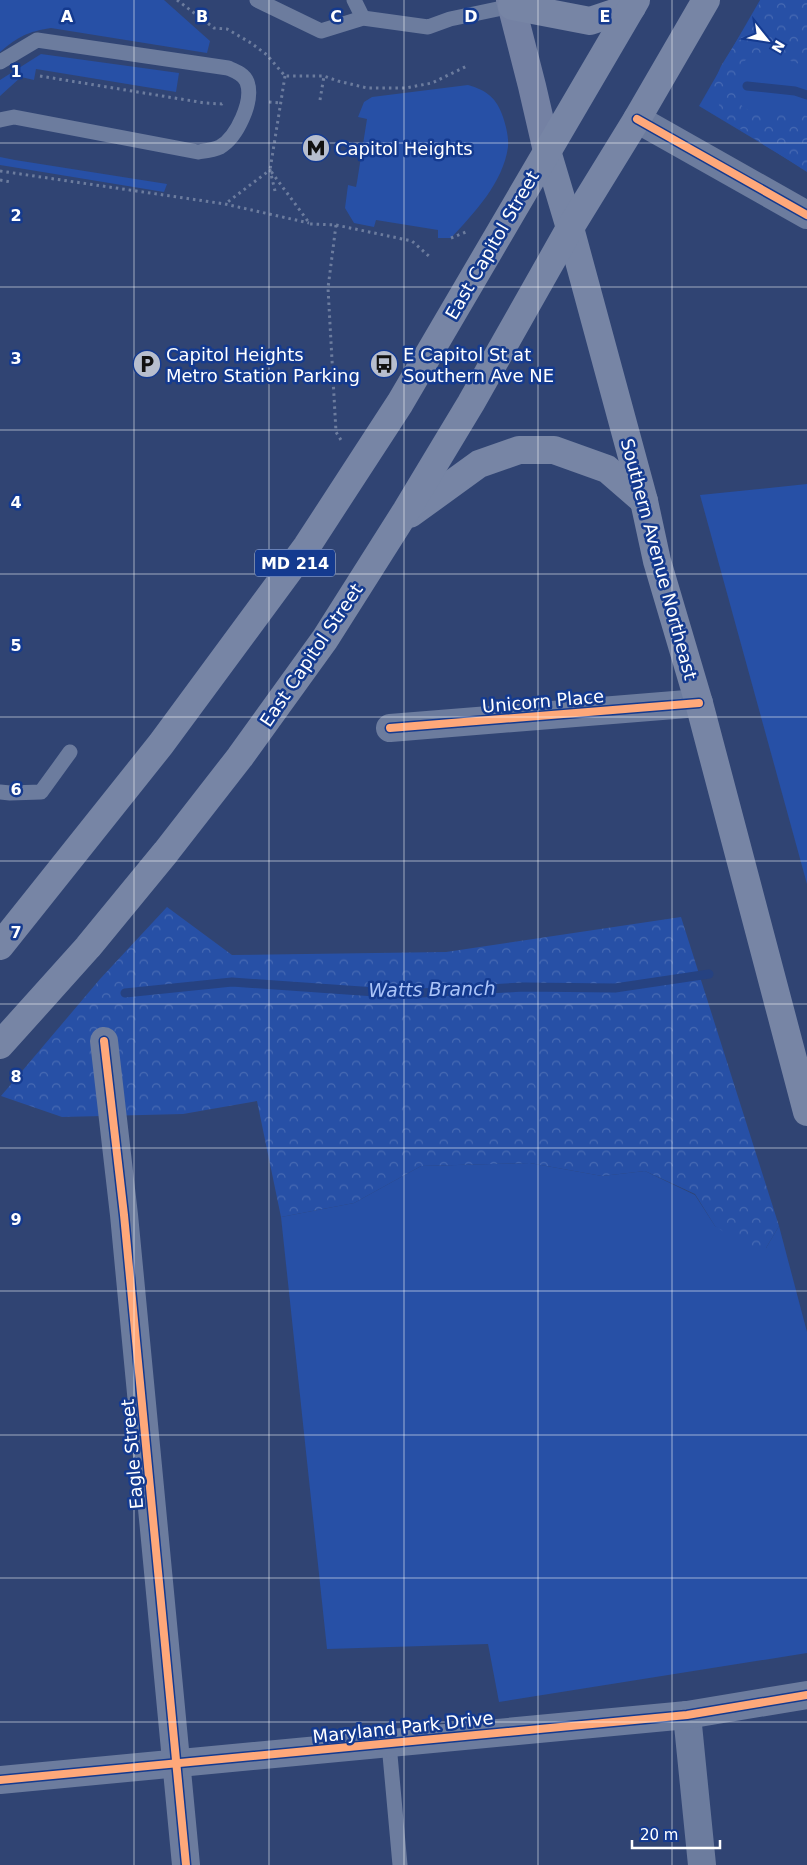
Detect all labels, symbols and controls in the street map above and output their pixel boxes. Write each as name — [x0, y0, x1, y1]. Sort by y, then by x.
text: A — [61, 7, 74, 26]
text: B — [196, 7, 208, 26]
text: C — [330, 7, 342, 26]
text: D — [464, 7, 478, 26]
text: E — [600, 7, 610, 26]
north arrow — [742, 15, 792, 65]
text: N — [768, 37, 788, 56]
text: 1 — [10, 62, 22, 81]
metro station icon: Capitol Heights — [301, 133, 331, 163]
place label: Capitol Heights — [335, 138, 473, 159]
street label: East Capitol Street — [441, 167, 543, 323]
text: 2 — [10, 206, 22, 225]
place label: Capitol Heights Metro Station Parking — [166, 344, 360, 386]
place label: E Capitol St at Southern Ave NE — [403, 344, 554, 386]
text: 3 — [10, 349, 22, 368]
parking icon: Capitol Heights Metro Station Parking — [132, 349, 162, 379]
bus stop icon: E Capitol St at Southern Ave NE — [369, 349, 399, 379]
street label: Southern Avenue Northeast — [617, 436, 701, 682]
text: 4 — [10, 493, 22, 512]
road number: MD 214 — [255, 550, 335, 576]
street label: East Capitol Street — [255, 579, 367, 731]
text: 5 — [10, 636, 22, 655]
street label: Unicorn Place — [481, 685, 605, 717]
text: 6 — [10, 780, 22, 799]
text: 7 — [10, 923, 22, 942]
water label: Watts Branch — [368, 977, 496, 1001]
text: 8 — [10, 1067, 22, 1086]
text: 9 — [10, 1210, 22, 1229]
street label: Eagle Street — [117, 1398, 147, 1510]
street label: Maryland Park Drive — [311, 1707, 495, 1747]
scale bar — [632, 1818, 720, 1850]
text: 20 m — [640, 1826, 678, 1844]

